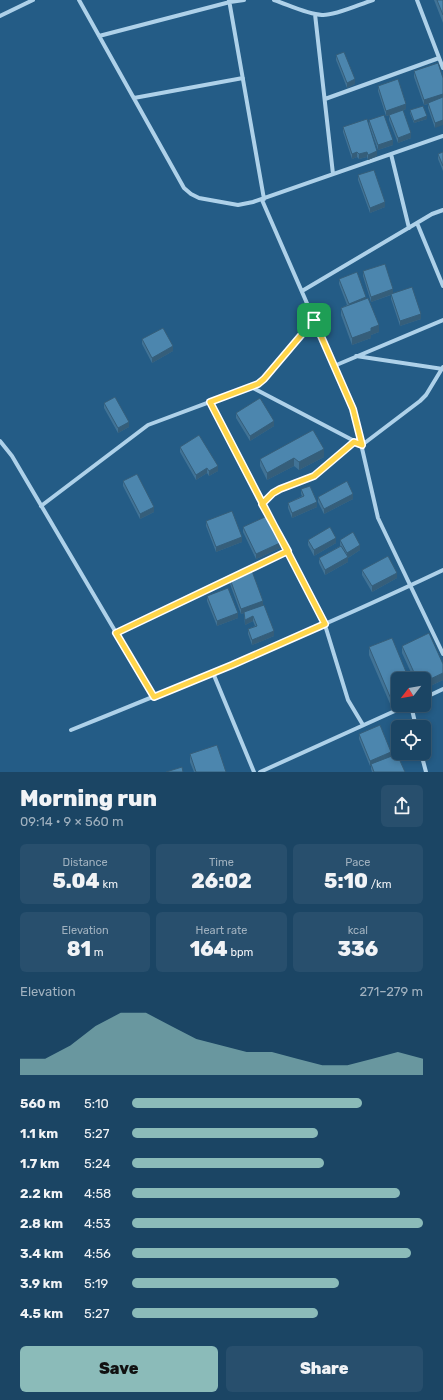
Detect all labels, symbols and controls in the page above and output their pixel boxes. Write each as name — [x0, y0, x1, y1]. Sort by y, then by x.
pin — [297, 303, 331, 337]
icon: arrive — [303, 309, 325, 331]
north arrow — [391, 672, 431, 712]
map controls — [391, 672, 431, 760]
button: locate — [391, 720, 431, 760]
text: Morning run — [20, 785, 157, 812]
button: share — [381, 785, 423, 827]
text: 09:14 · 9 × 560 m — [20, 814, 124, 829]
text: Distance — [63, 856, 108, 869]
text: Time — [209, 856, 234, 869]
text: Pace — [345, 856, 370, 869]
text: 5.04 — [52, 869, 100, 893]
text: 26:02 — [191, 869, 252, 893]
text: 5:10 — [324, 869, 368, 893]
text: km — [100, 878, 118, 891]
text: /km — [368, 878, 392, 891]
text: Elevation — [62, 924, 109, 937]
text: Heart rate — [196, 924, 247, 937]
text: kcal — [348, 924, 368, 937]
text: 81 — [67, 937, 91, 961]
text: 164 — [190, 937, 228, 961]
text: 336 — [337, 937, 378, 961]
text: m — [91, 946, 104, 959]
text: bpm — [228, 946, 253, 959]
text: Elevation — [20, 984, 76, 999]
text: 271–279 m — [359, 984, 423, 999]
text: 560 m — [20, 1096, 60, 1111]
text: 5:10 — [84, 1096, 109, 1111]
text: 1.1 km — [20, 1126, 58, 1141]
text: 5:27 — [84, 1126, 109, 1141]
text: 1.7 km — [20, 1156, 60, 1171]
text: 5:24 — [84, 1156, 111, 1171]
text: 2.2 km — [20, 1186, 63, 1201]
text: 4:58 — [84, 1186, 111, 1201]
text: 2.8 km — [20, 1216, 63, 1231]
text: 4:53 — [84, 1216, 111, 1231]
text: 3.4 km — [20, 1246, 63, 1261]
text: 4:56 — [84, 1246, 111, 1261]
text: 3.9 km — [20, 1276, 62, 1291]
text: 5:19 — [84, 1276, 108, 1291]
text: 4.5 km — [20, 1306, 63, 1321]
text: 5:27 — [84, 1306, 109, 1321]
button: Save — [20, 1346, 218, 1392]
button: Share — [226, 1346, 423, 1392]

